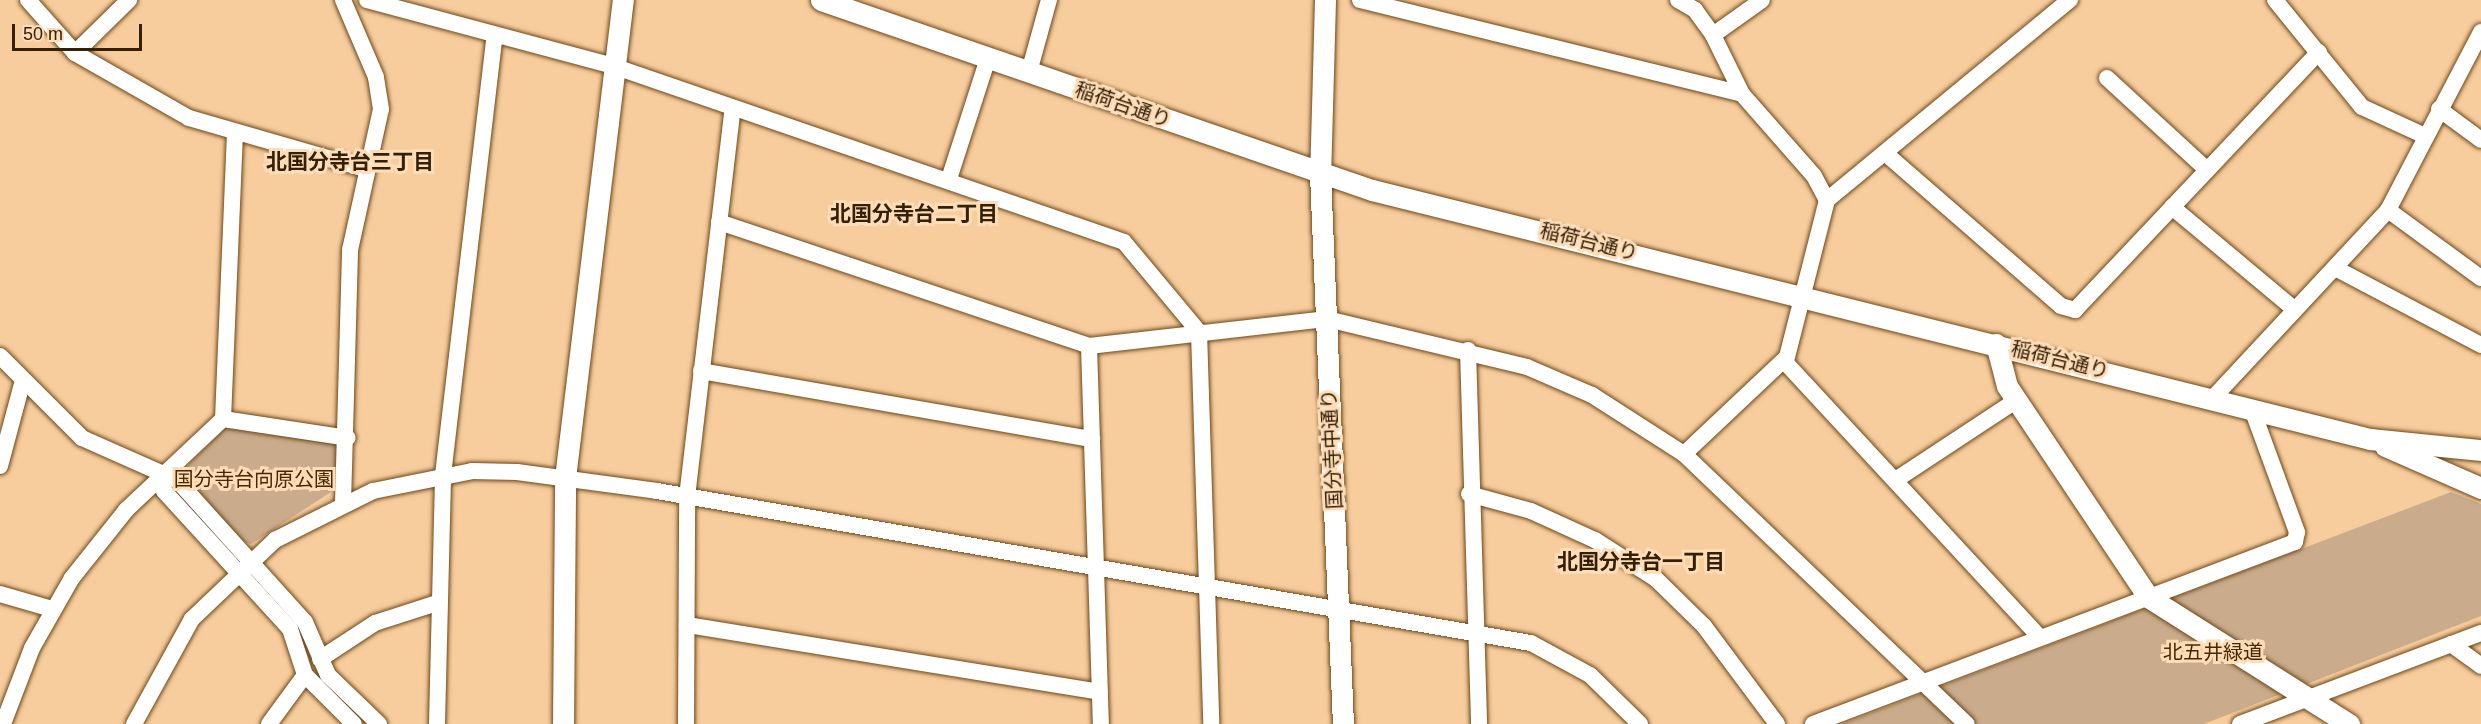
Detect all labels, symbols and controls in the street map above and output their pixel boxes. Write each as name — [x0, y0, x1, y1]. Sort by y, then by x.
scale bar — [15, 12, 146, 50]
text: 50 m — [23, 24, 63, 44]
street label: 稲荷台通り — [1072, 77, 1174, 133]
district label: 北国分寺台三丁目 — [266, 149, 434, 175]
district label: 北国分寺台二丁目 — [830, 201, 998, 227]
street label: 稲荷台通り — [1538, 218, 1640, 266]
street label: 稲荷台通り — [2009, 336, 2111, 384]
street label: 国分寺中通り — [1317, 388, 1347, 510]
park label: 国分寺台向原公園 — [174, 467, 334, 491]
district label: 北国分寺台一丁目 — [1557, 549, 1725, 575]
park label: 北五井緑道 — [2163, 640, 2263, 664]

